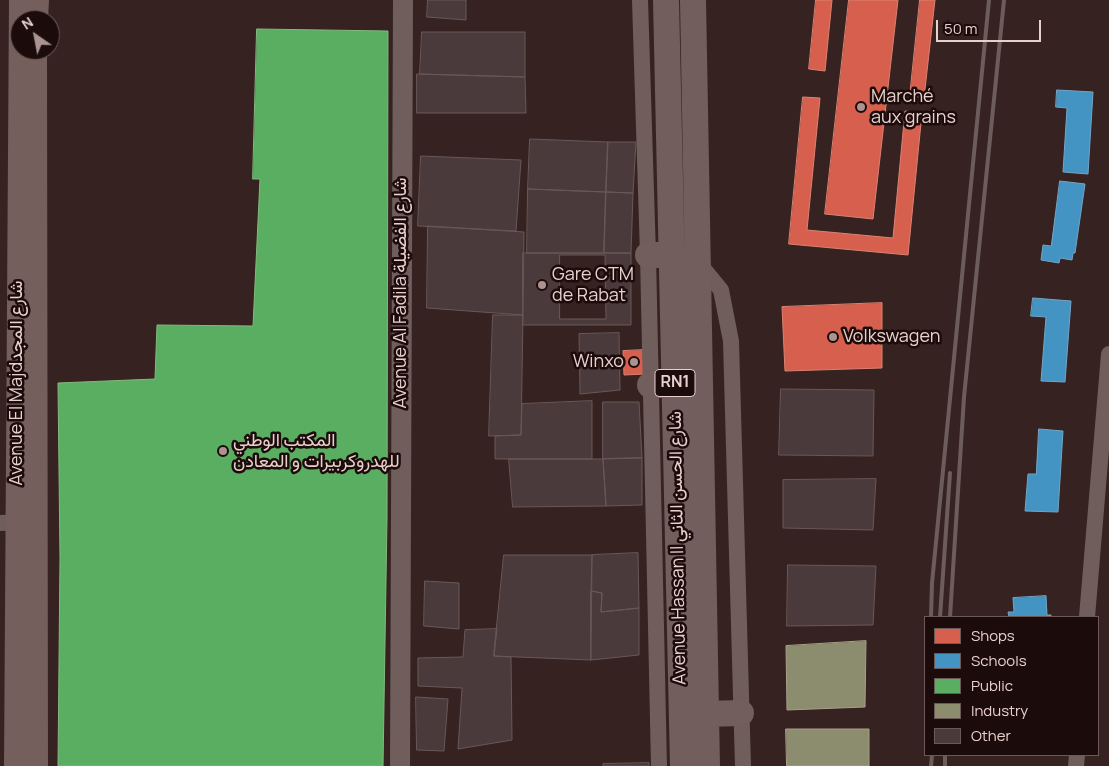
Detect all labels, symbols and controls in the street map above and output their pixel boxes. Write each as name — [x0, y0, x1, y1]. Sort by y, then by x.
north arrow — [10, 10, 60, 60]
scale bar — [939, 10, 1044, 42]
text: N — [18, 12, 36, 34]
text: 50 m — [944, 18, 978, 39]
place label: Marché aux grains — [871, 86, 956, 128]
marker: Marché aux grains — [855, 101, 867, 113]
street label: Avenue Al Fadila شارع الفضيلة — [390, 178, 412, 408]
place label: Gare CTM de Rabat — [552, 264, 634, 306]
marker: Gare CTM de Rabat — [536, 279, 548, 291]
street label: Avenue El Majdشارع المجد — [6, 281, 28, 485]
place label: Volkswagen — [843, 326, 940, 348]
marker: Volkswagen — [827, 331, 839, 343]
place label: Winxo — [573, 351, 624, 373]
marker: Winxo — [628, 356, 640, 368]
road number: RN1 — [655, 369, 695, 396]
street label: Avenue Hassan II شارع الحسن الثاني — [665, 411, 691, 685]
place label: المكتب الوطني للهدروكربيرات و المعادن — [233, 430, 400, 472]
marker: المكتب الوطني للهدروكربيرات و المعادن — [217, 445, 229, 457]
legend — [924, 616, 1099, 756]
text: Shops — [971, 625, 1015, 646]
text: Schools — [971, 650, 1027, 671]
text: Public — [971, 675, 1013, 696]
text: Industry — [971, 700, 1028, 721]
text: Other — [971, 725, 1011, 746]

